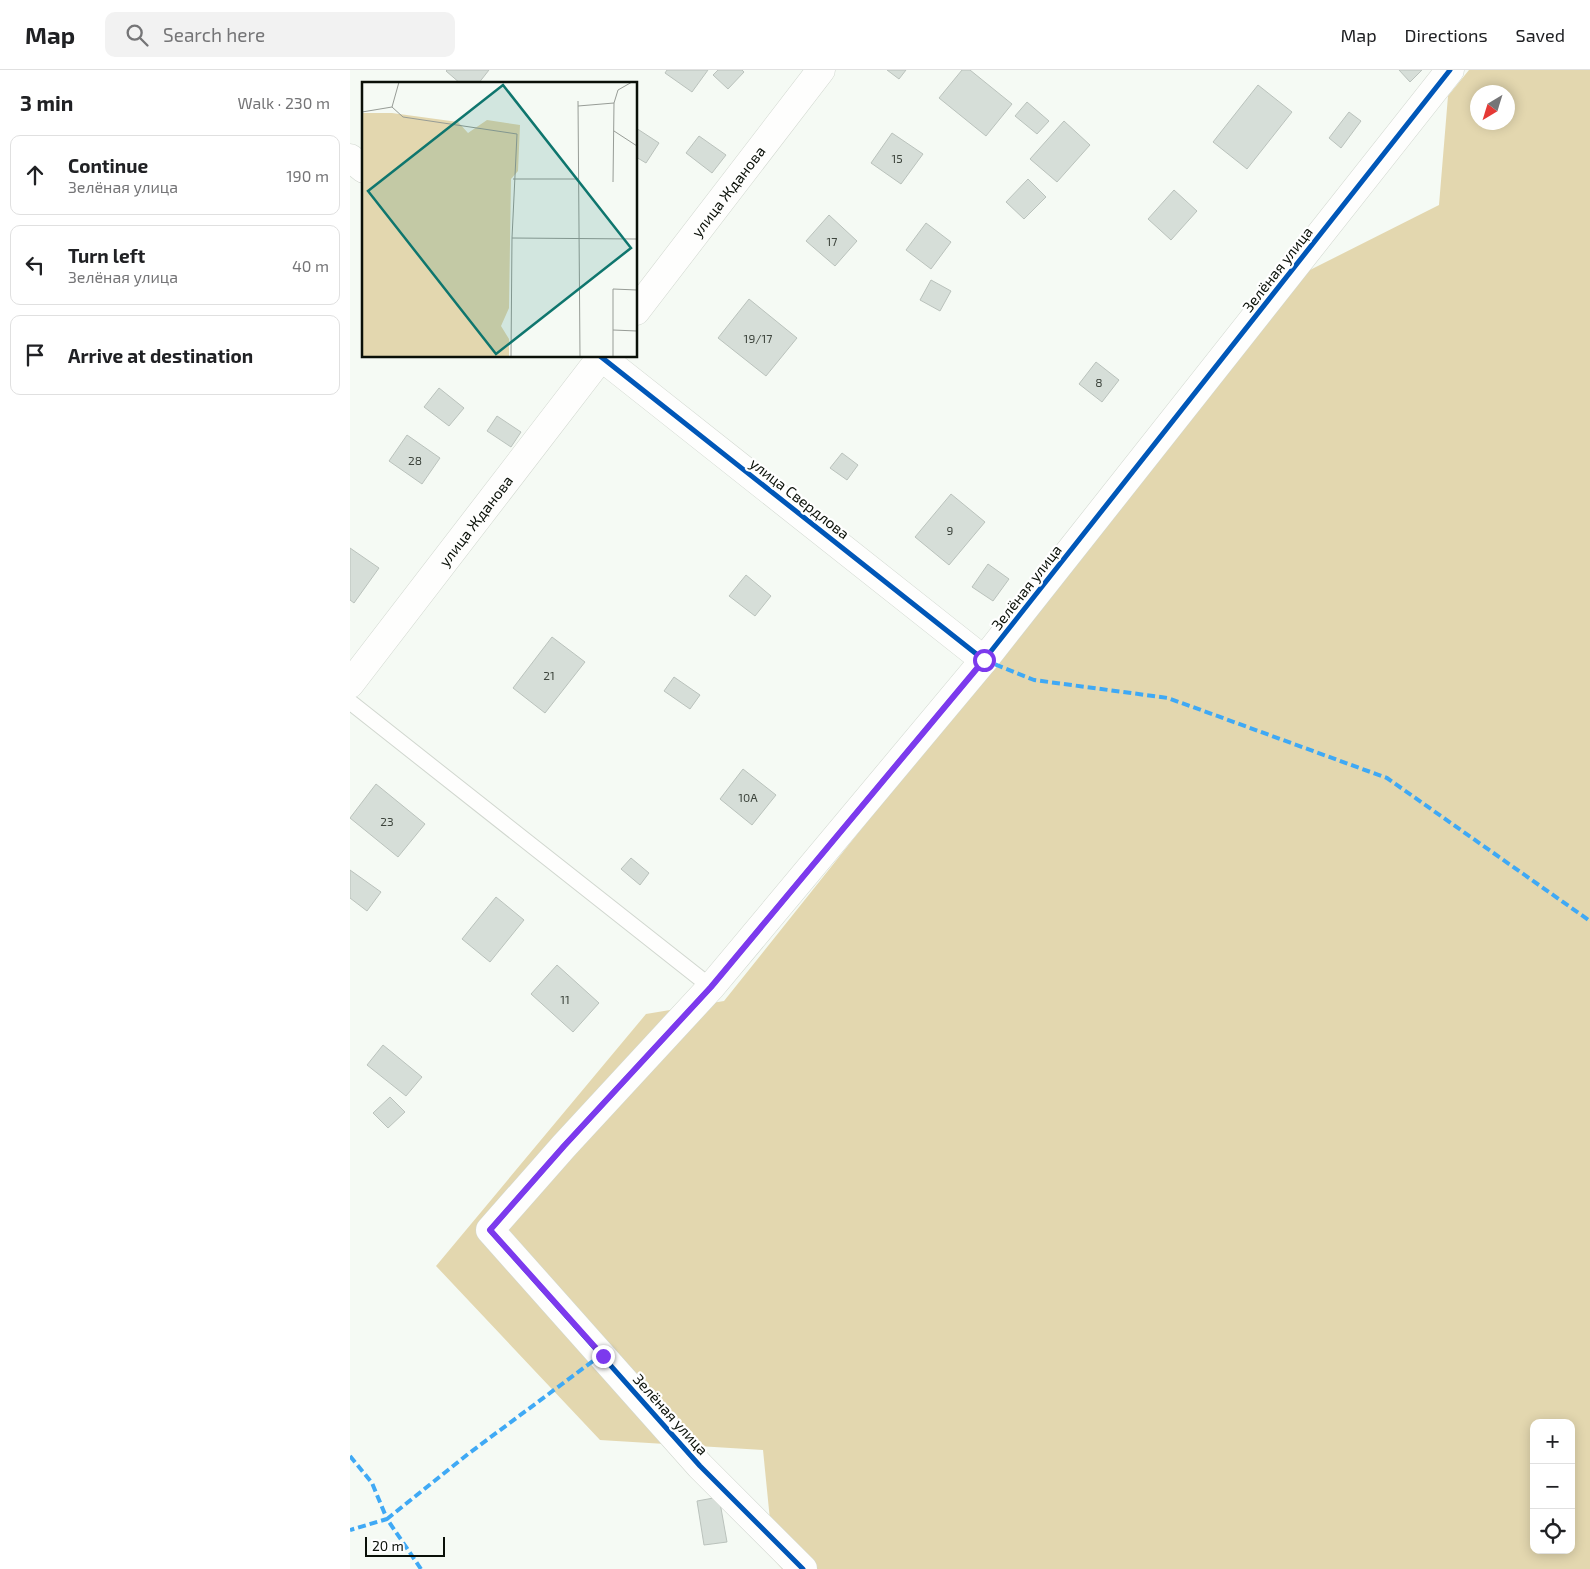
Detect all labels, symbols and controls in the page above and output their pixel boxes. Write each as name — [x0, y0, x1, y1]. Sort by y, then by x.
search box — [105, 12, 455, 57]
text: Map — [25, 20, 75, 49]
icon: search — [123, 21, 151, 49]
text: Search here — [163, 23, 265, 46]
text: Map — [1340, 24, 1377, 46]
text: Directions — [1405, 24, 1488, 46]
text: Saved — [1516, 24, 1565, 46]
inset map — [362, 82, 638, 358]
north arrow — [1470, 85, 1515, 130]
text: 3 min — [20, 90, 73, 115]
text: Walk · 230 m — [237, 93, 330, 112]
street label: улица Жданова — [687, 142, 769, 241]
house number: 15 — [891, 151, 903, 165]
text: Continue — [68, 154, 148, 177]
icon: ahead — [21, 161, 49, 189]
text: 190 m — [286, 166, 329, 185]
text: Зелёная улица — [68, 177, 178, 196]
street label: Зелёная улица — [1238, 223, 1317, 316]
house number: 17 — [827, 234, 837, 248]
text: Turn left — [68, 244, 145, 267]
icon: left — [21, 251, 49, 279]
text: 40 m — [292, 256, 329, 275]
text: Зелёная улица — [68, 267, 178, 286]
house number: 19/17 — [744, 331, 772, 345]
icon: arrive — [21, 341, 49, 369]
text: Arrive at destination — [68, 344, 253, 367]
house number: 8 — [1095, 375, 1103, 389]
house number: 28 — [408, 453, 422, 467]
street label: улица Свердлова — [746, 454, 853, 543]
street label: улица Жданова — [435, 472, 516, 570]
house number: 9 — [947, 523, 954, 537]
street label: Зелёная улица — [987, 541, 1066, 634]
route start — [973, 649, 996, 672]
house number: 21 — [543, 668, 555, 682]
house number: 10А — [738, 790, 758, 804]
house number: 23 — [380, 814, 394, 828]
house number: 11 — [560, 992, 570, 1006]
route end — [592, 1345, 615, 1368]
street label: Зелёная улица — [629, 1370, 712, 1459]
map controls — [1530, 1419, 1575, 1554]
button: + — [1530, 1419, 1575, 1464]
button: − — [1530, 1464, 1575, 1509]
button: locate — [1530, 1509, 1575, 1554]
scale bar — [365, 1534, 445, 1557]
text: 20 m — [372, 1537, 404, 1554]

